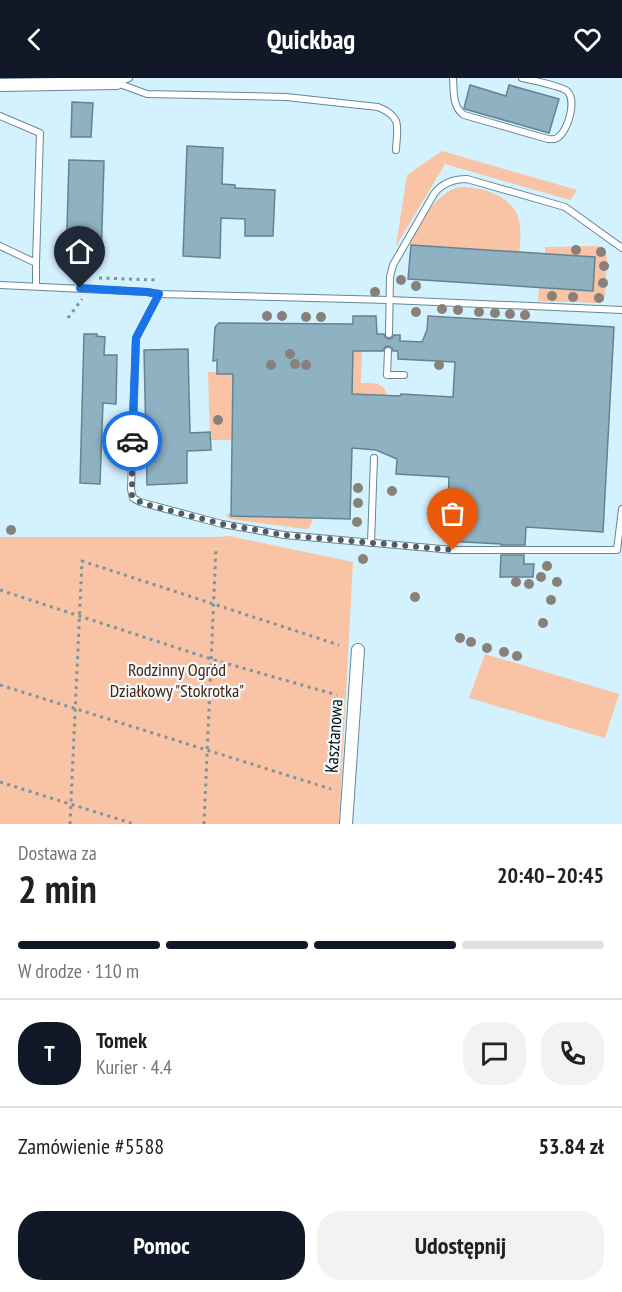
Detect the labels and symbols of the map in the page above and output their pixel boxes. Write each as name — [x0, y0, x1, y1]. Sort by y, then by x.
pin — [54, 226, 105, 288]
courier — [102, 411, 162, 471]
pin — [427, 488, 478, 550]
park label: Rodzinny Ogród Działkowy "Stokrotka" — [110, 658, 244, 702]
street label: Kasztanowa — [319, 698, 348, 774]

